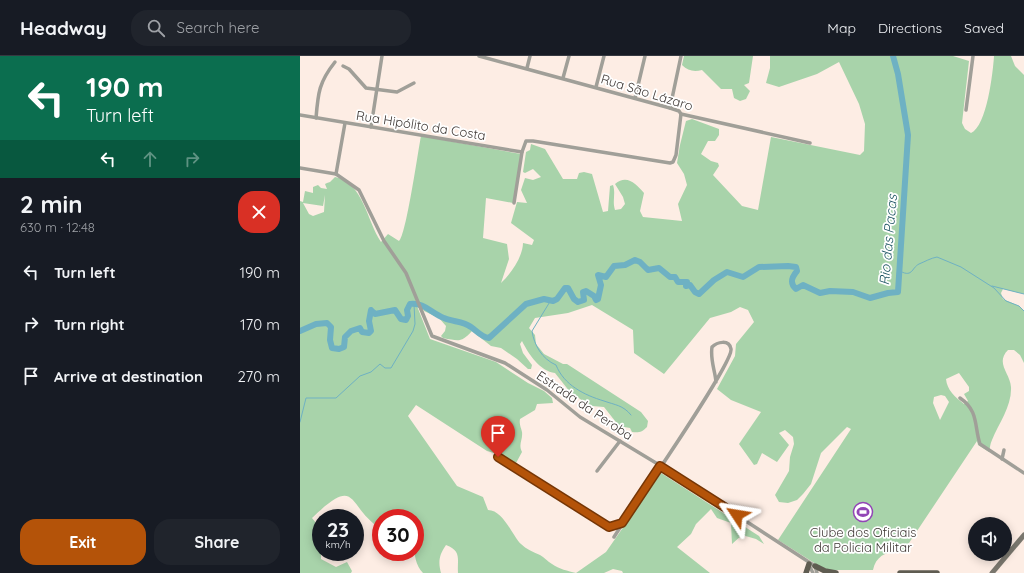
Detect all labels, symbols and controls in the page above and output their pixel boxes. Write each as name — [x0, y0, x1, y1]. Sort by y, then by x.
search box — [131, 10, 411, 46]
text: Headway — [20, 16, 107, 40]
icon: search — [145, 17, 167, 39]
text: Search here — [177, 18, 259, 37]
text: Map — [827, 19, 856, 37]
text: Directions — [878, 19, 942, 37]
text: Saved — [964, 19, 1004, 37]
text: 190 m — [86, 69, 164, 104]
street label: Rua São Lázaro — [599, 70, 695, 114]
icon: left — [20, 72, 72, 124]
text: Turn left — [86, 104, 154, 127]
street label: Rua Hipólito da Costa — [355, 107, 487, 143]
icon: left — [97, 148, 119, 170]
icon: ahead — [139, 148, 161, 170]
icon: right — [181, 148, 203, 170]
text: 2 min — [20, 189, 82, 219]
button: close — [238, 191, 280, 233]
water label: Rio das Pacas — [875, 192, 901, 286]
text: 630 m · 12:48 — [20, 219, 95, 235]
icon: left — [20, 261, 42, 283]
text: Turn left — [54, 263, 116, 282]
text: 190 m — [239, 263, 280, 282]
icon: right — [20, 313, 42, 335]
text: Turn right — [54, 315, 125, 334]
text: 170 m — [240, 315, 280, 334]
icon: arrive — [20, 365, 42, 387]
text: Arrive at destination — [54, 367, 203, 386]
text: 270 m — [238, 367, 280, 386]
street label: Estrada da Peroba — [534, 367, 636, 443]
pin — [481, 416, 515, 457]
icon: arrive — [487, 422, 509, 444]
position arrow — [716, 494, 758, 536]
sports icon: Clube dos Oficiais da Policia Militar — [852, 501, 874, 523]
speed limit sign: 30 — [372, 509, 424, 561]
text: 23 — [327, 517, 349, 542]
map controls — [968, 517, 1012, 561]
button: sound — [968, 517, 1012, 561]
button: Exit — [20, 519, 146, 565]
button: Share — [154, 519, 280, 565]
place label: Clube dos Oficiais da Policia Militar — [810, 524, 916, 555]
text: km/h — [325, 538, 351, 551]

